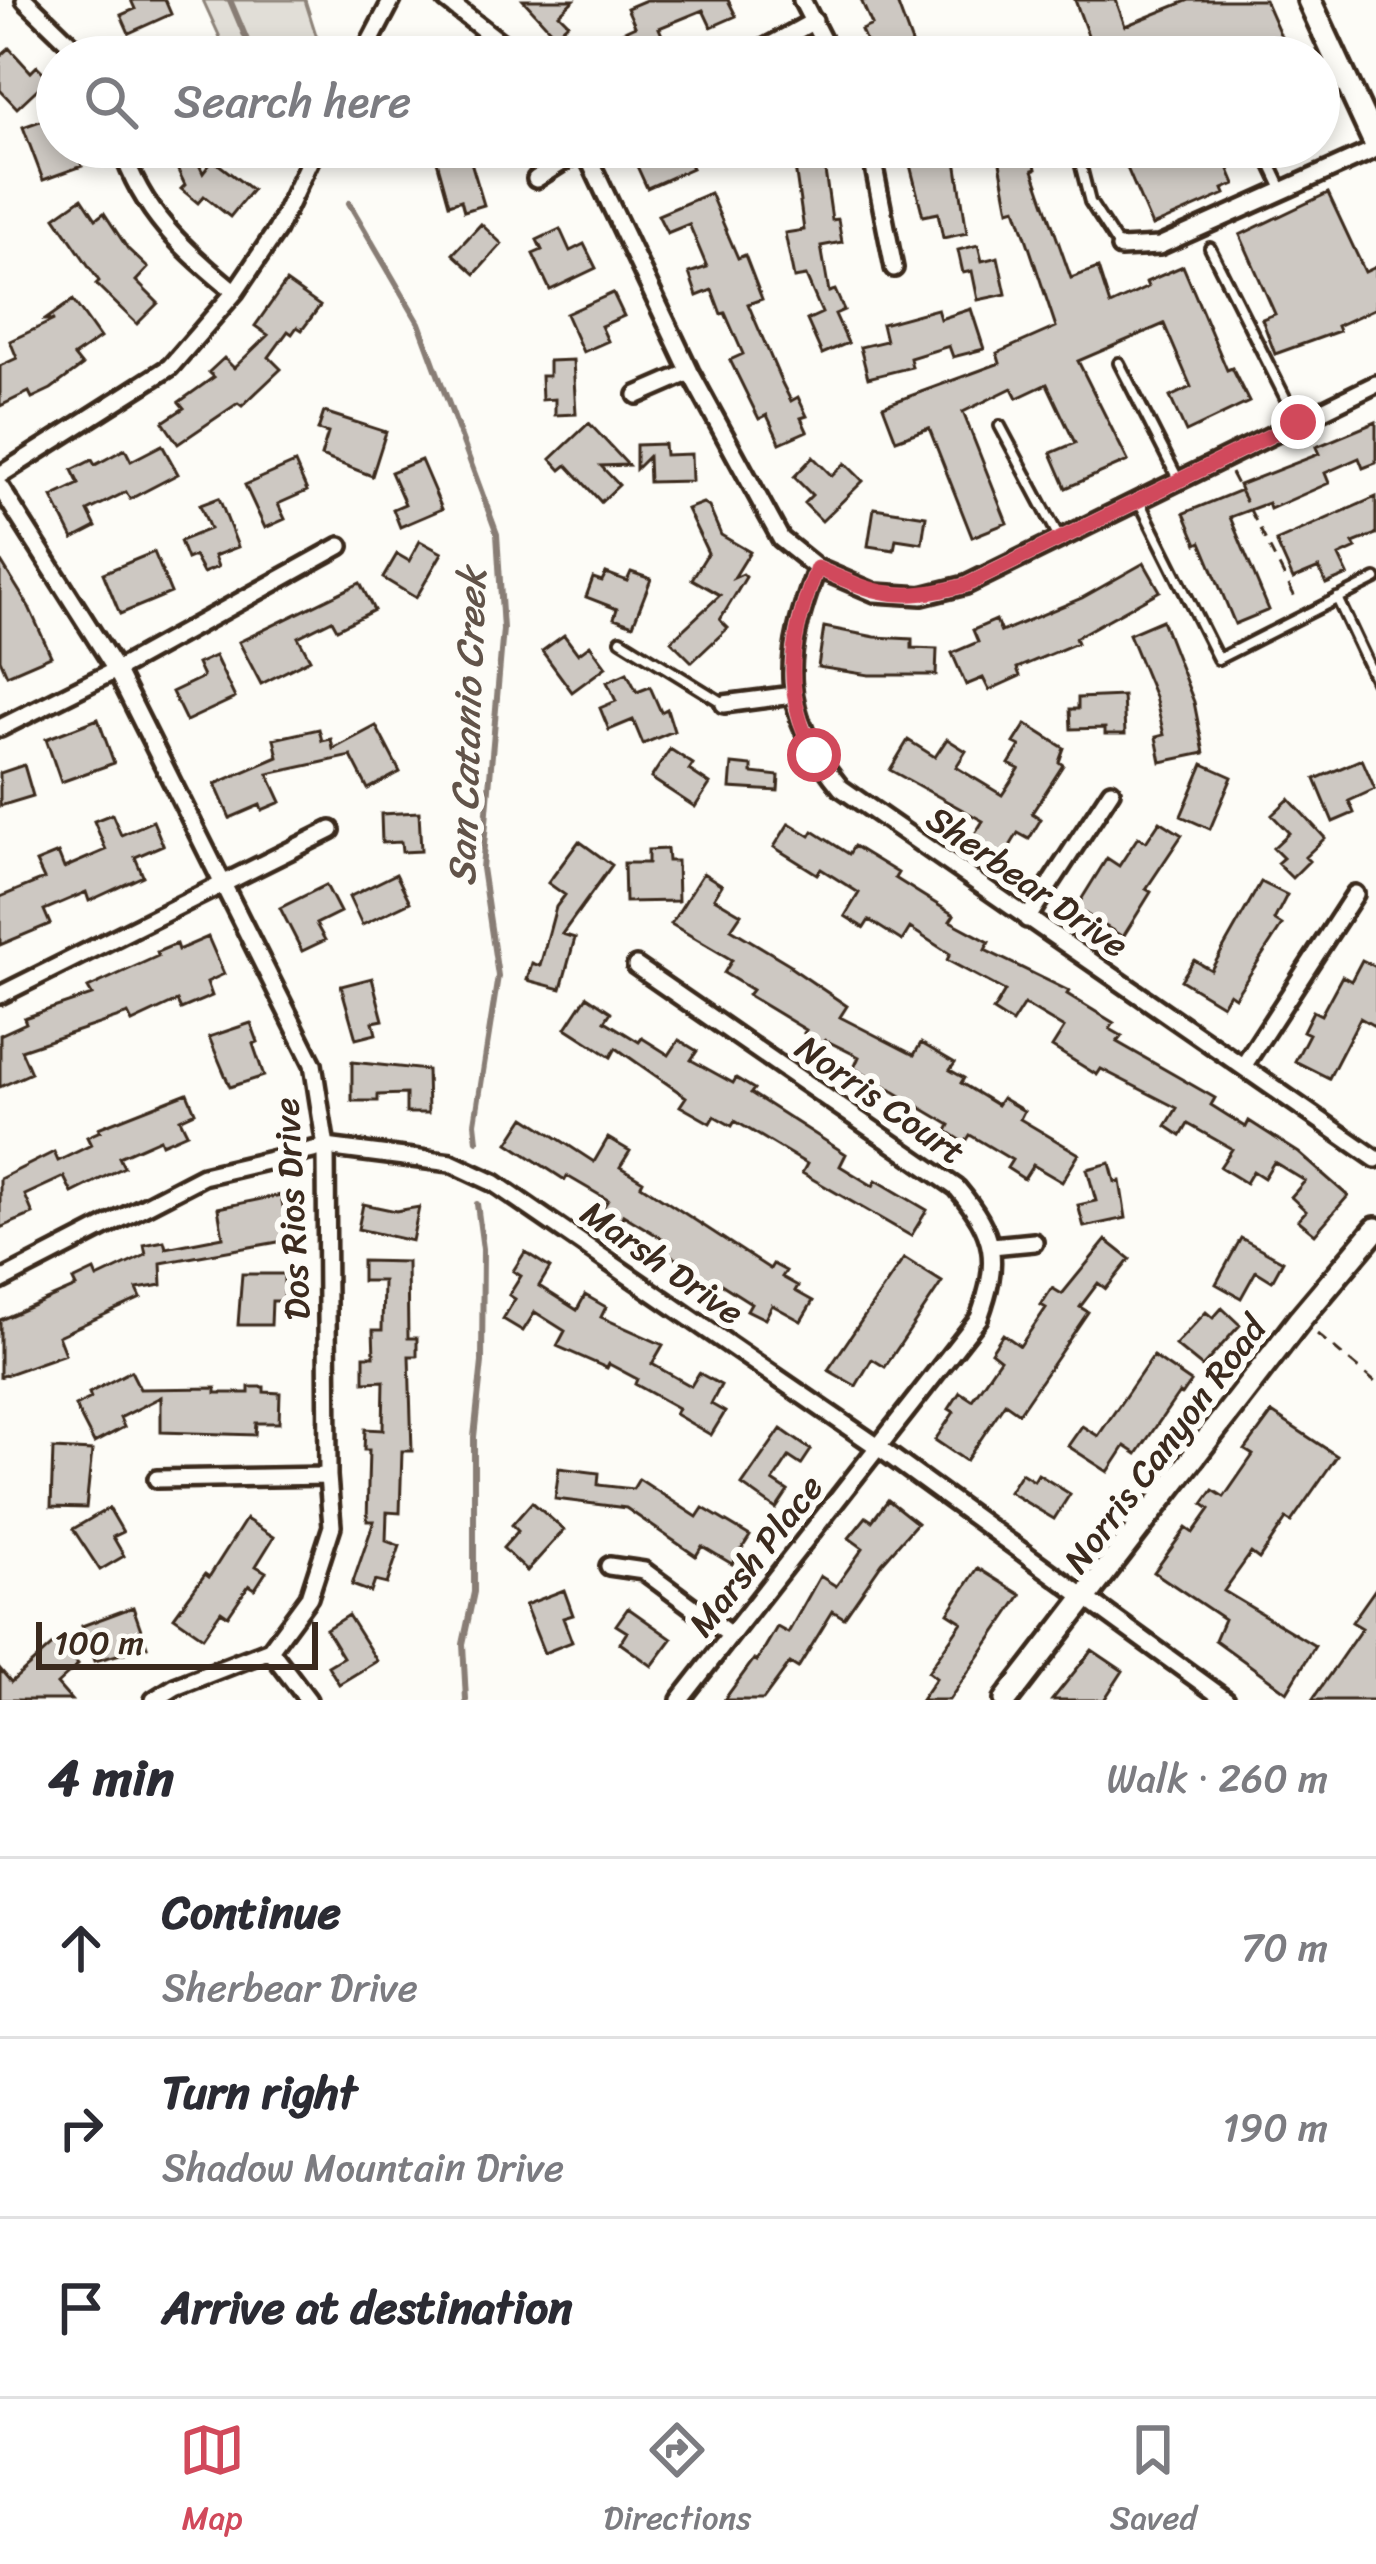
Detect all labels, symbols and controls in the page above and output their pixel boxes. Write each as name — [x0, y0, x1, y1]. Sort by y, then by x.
search box — [36, 36, 1340, 168]
text: Search here — [174, 62, 411, 142]
icon: search — [78, 69, 144, 135]
route end — [1271, 395, 1325, 449]
water label: San Catanio Creek — [426, 563, 507, 887]
route start — [787, 728, 841, 782]
street label: Sherbear Drive — [912, 788, 1142, 976]
street label: Norris Court — [781, 1017, 979, 1182]
street label: Dos Rios Drive — [254, 1096, 330, 1322]
street label: Marsh Drive — [567, 1183, 758, 1343]
street label: Norris Canyon Road — [1046, 1299, 1285, 1588]
street label: Marsh Place — [671, 1460, 840, 1651]
text: 100 m — [54, 1614, 144, 1672]
scale bar — [36, 1616, 318, 1669]
text: 4 min — [48, 1733, 174, 1823]
text: Walk · 260 m — [1106, 1744, 1328, 1813]
text: Continue — [162, 1873, 341, 1953]
text: 70 m — [1241, 1913, 1328, 1982]
icon: ahead — [48, 1915, 114, 1981]
text: Sherbear Drive — [162, 1953, 418, 2022]
text: Turn right — [162, 2053, 357, 2133]
text: 190 m — [1223, 2093, 1328, 2162]
icon: right — [48, 2095, 114, 2161]
text: Shadow Mountain Drive — [162, 2133, 564, 2202]
text: Arrive at destination — [162, 2268, 572, 2348]
icon: arrive — [48, 2275, 114, 2341]
tab: Map — [179, 2417, 245, 2547]
tab: Directions — [604, 2417, 751, 2547]
tab: Saved — [1110, 2417, 1197, 2547]

